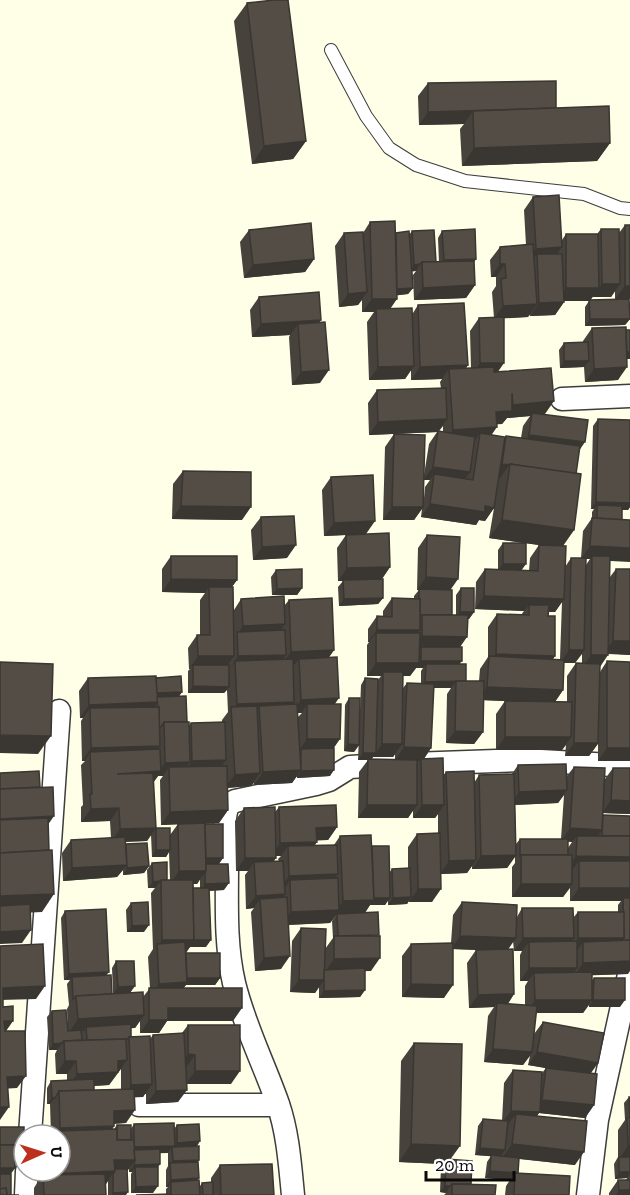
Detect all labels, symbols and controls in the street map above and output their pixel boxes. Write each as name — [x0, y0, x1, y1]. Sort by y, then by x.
north arrow — [12, 1123, 72, 1183]
scale bar — [426, 1144, 514, 1182]
text: U — [47, 1146, 66, 1159]
text: 20 m — [435, 1154, 475, 1176]

